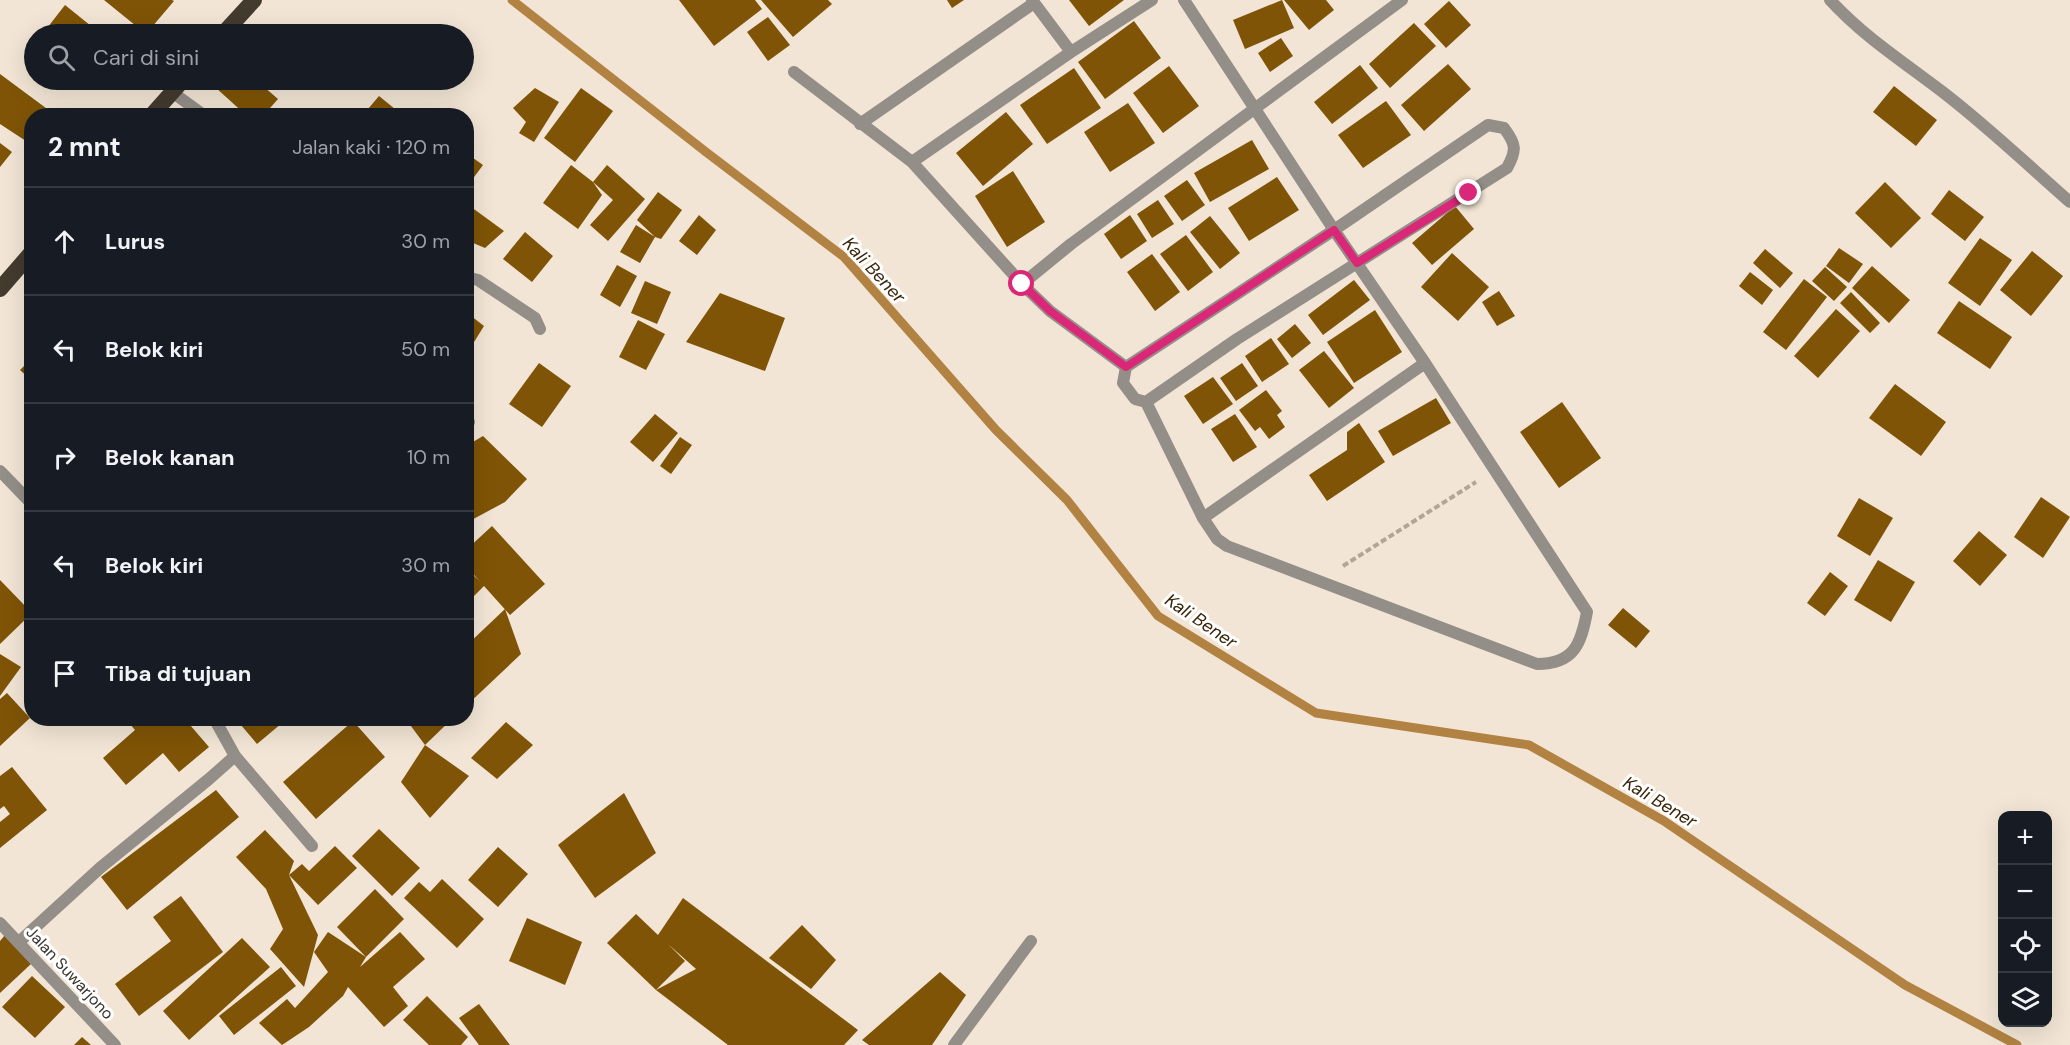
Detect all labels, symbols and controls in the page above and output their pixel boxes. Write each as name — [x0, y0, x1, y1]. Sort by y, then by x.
search box — [24, 24, 474, 90]
icon: search — [45, 41, 78, 74]
text: Cari di sini — [93, 43, 199, 72]
text: 2 mnt — [48, 130, 121, 164]
text: Jalan kaki · 120 m — [292, 134, 450, 160]
route end — [1455, 179, 1481, 205]
icon: ahead — [48, 225, 81, 258]
text: Lurus — [105, 227, 165, 256]
text: 30 m — [401, 228, 450, 254]
water label: Kali Bener — [837, 232, 912, 309]
route start — [1008, 270, 1034, 296]
icon: left — [48, 333, 81, 366]
text: Belok kiri — [105, 335, 203, 364]
text: 50 m — [401, 336, 450, 362]
icon: right — [48, 441, 81, 474]
text: Belok kanan — [105, 443, 235, 472]
text: 10 m — [407, 444, 450, 470]
icon: left — [48, 549, 81, 582]
text: Belok kiri — [105, 551, 203, 580]
text: 30 m — [401, 552, 450, 578]
water label: Kali Bener — [1160, 588, 1243, 655]
icon: arrive — [48, 657, 81, 690]
text: Tiba di tujuan — [105, 659, 251, 688]
water label: Kali Bener — [1619, 771, 1702, 834]
map controls — [1998, 811, 2052, 1027]
button: + — [1998, 811, 2052, 865]
button: − — [1998, 865, 2052, 919]
button: locate — [1998, 919, 2052, 973]
street label: Jalan Suwarjono — [22, 922, 118, 1024]
button: layers — [1998, 973, 2052, 1027]

